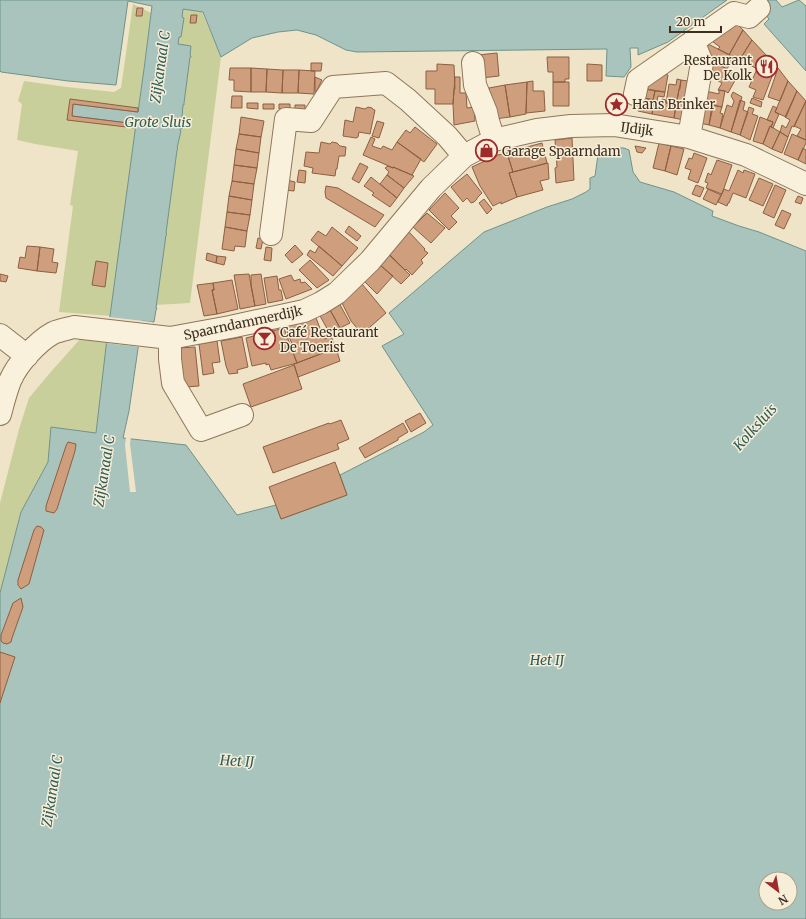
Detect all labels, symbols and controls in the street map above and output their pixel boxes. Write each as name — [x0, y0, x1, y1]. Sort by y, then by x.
scale bar — [670, 8, 721, 34]
text: 20 m — [676, 14, 705, 29]
water label: Zijkanaal C — [146, 30, 174, 105]
place label: Restaurant De Kolk — [684, 52, 753, 84]
restaurant icon: Restaurant De Kolk — [754, 54, 780, 80]
place icon: Hans Brinker — [603, 91, 629, 117]
place label: Hans Brinker — [632, 96, 715, 113]
water label: Grote Sluis — [125, 113, 192, 131]
street label: IJdijk — [620, 118, 655, 140]
shop icon: Garage Spaarndam — [473, 138, 499, 164]
place label: Garage Spaarndam — [502, 143, 621, 160]
street label: Spaarndammerdijk — [182, 302, 305, 344]
place label: Café Restaurant De Toerist — [280, 324, 379, 356]
bar icon: Café Restaurant De Toerist — [252, 326, 278, 352]
water label: Kolksluis — [729, 400, 781, 455]
water label: Zijkanaal C — [89, 434, 119, 509]
water label: Het IJ — [529, 651, 565, 669]
water label: Het IJ — [218, 751, 255, 771]
water label: Zijkanaal C — [37, 754, 67, 829]
north arrow — [758, 871, 798, 911]
text: N — [776, 891, 790, 908]

